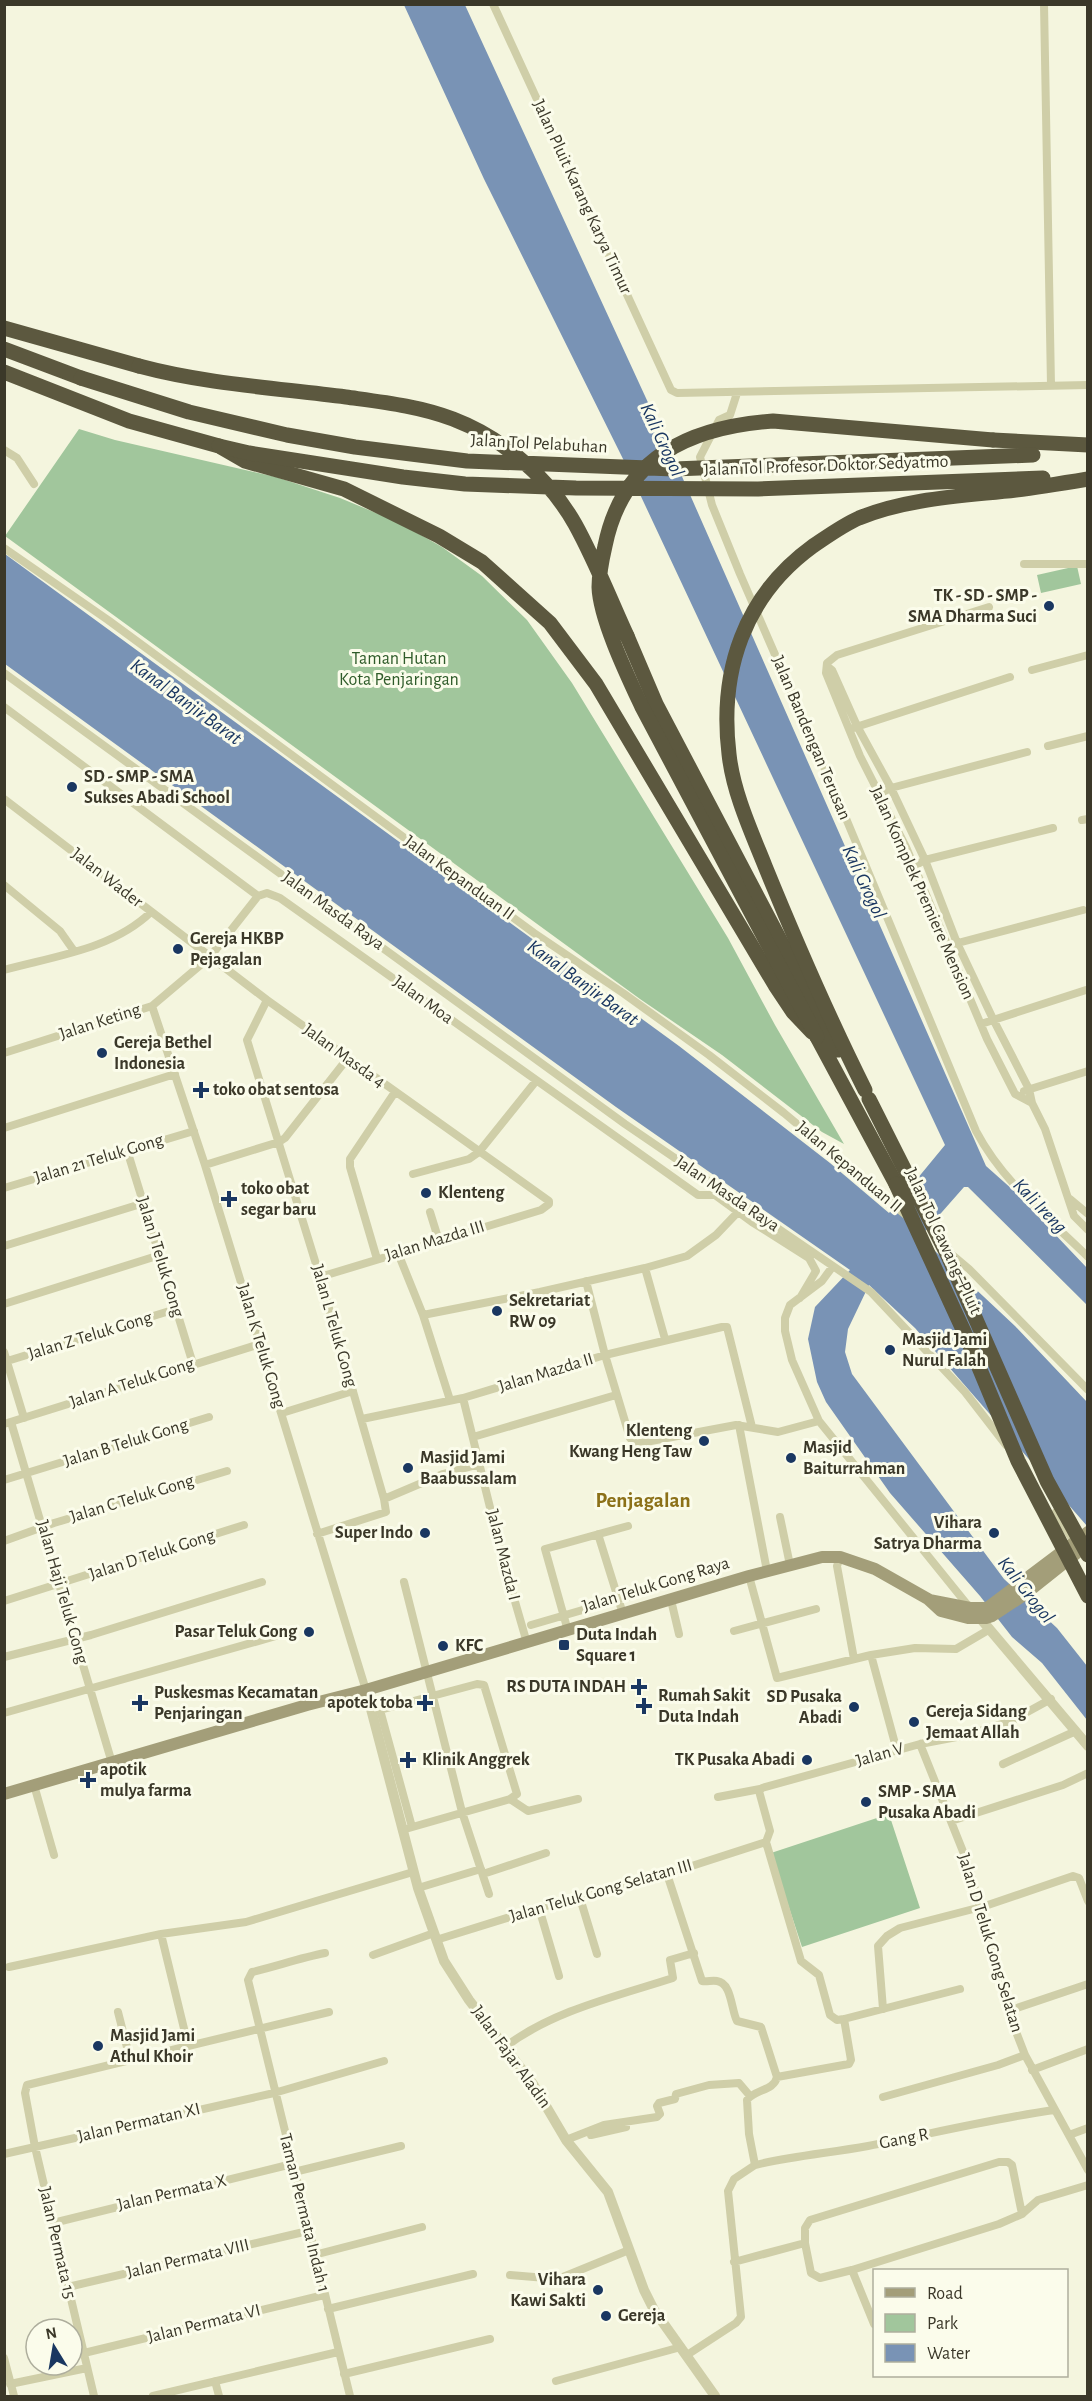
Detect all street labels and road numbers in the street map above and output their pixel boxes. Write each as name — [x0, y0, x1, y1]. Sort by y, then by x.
street label: Jalan Pluit Karang Karya Timur — [529, 97, 635, 297]
street label: Jalan Tol Pelabuhan — [470, 431, 608, 457]
street label: Jalan Tol Profesor Doktor Sedyatmo — [703, 453, 949, 479]
street label: Jalan Bandengan Terusan — [768, 653, 854, 823]
street label: Jalan Komplek Premiere Mension — [867, 784, 977, 1002]
street label: Jalan Kepanduan II — [401, 832, 517, 924]
street label: Jalan Wader — [68, 845, 146, 911]
street label: Jalan Masda Raya — [279, 868, 387, 954]
street label: Jalan Moa — [390, 972, 456, 1028]
street label: Jalan Keting — [57, 1000, 143, 1044]
street label: Jalan Masda 4 — [300, 1020, 389, 1092]
street label: Jalan Kepanduan II — [793, 1118, 905, 1216]
street label: Jalan 21 Teluk Gong — [32, 1131, 166, 1187]
street label: Jalan Masda Raya — [672, 1153, 782, 1235]
street label: Jalan Tol Cawang–Pluit — [901, 1165, 985, 1317]
street label: Jalan J Teluk Gong — [133, 1195, 187, 1320]
street label: Jalan Mazda III — [383, 1217, 487, 1265]
street label: Jalan L Teluk Gong — [308, 1263, 360, 1390]
street label: Jalan K Teluk Gong — [234, 1282, 289, 1411]
street label: Jalan Z Teluk Gong — [26, 1309, 154, 1363]
street label: Jalan Mazda II — [496, 1350, 596, 1396]
street label: Jalan A Teluk Gong — [68, 1354, 197, 1412]
street label: Jalan B Teluk Gong — [62, 1415, 190, 1470]
street label: Jalan C Teluk Gong — [68, 1472, 196, 1526]
street label: Jalan Mazda I — [483, 1508, 523, 1602]
street label: Jalan Haji Teluk Gong — [33, 1518, 91, 1666]
street label: Jalan D Teluk Gong — [87, 1526, 217, 1584]
street label: Jalan Teluk Gong Raya — [580, 1554, 732, 1616]
street label: Jalan V — [854, 1739, 907, 1770]
street label: Jalan D Teluk Gong Selatan — [954, 1851, 1026, 2035]
street label: Jalan Teluk Gong Selatan III — [508, 1856, 694, 1926]
street label: Jalan Fajar Aladin — [468, 2002, 554, 2112]
street label: Jalan Permatan XI — [76, 2100, 202, 2146]
street label: Gang R — [878, 2125, 930, 2153]
street label: Taman Permata Indah 1 — [276, 2132, 332, 2294]
street label: Jalan Permata X — [116, 2172, 229, 2214]
street label: Jalan Permata 15 — [35, 2185, 79, 2301]
street label: Jalan Permata VIII — [125, 2236, 251, 2282]
street label: Jalan Permata VI — [146, 2301, 262, 2347]

